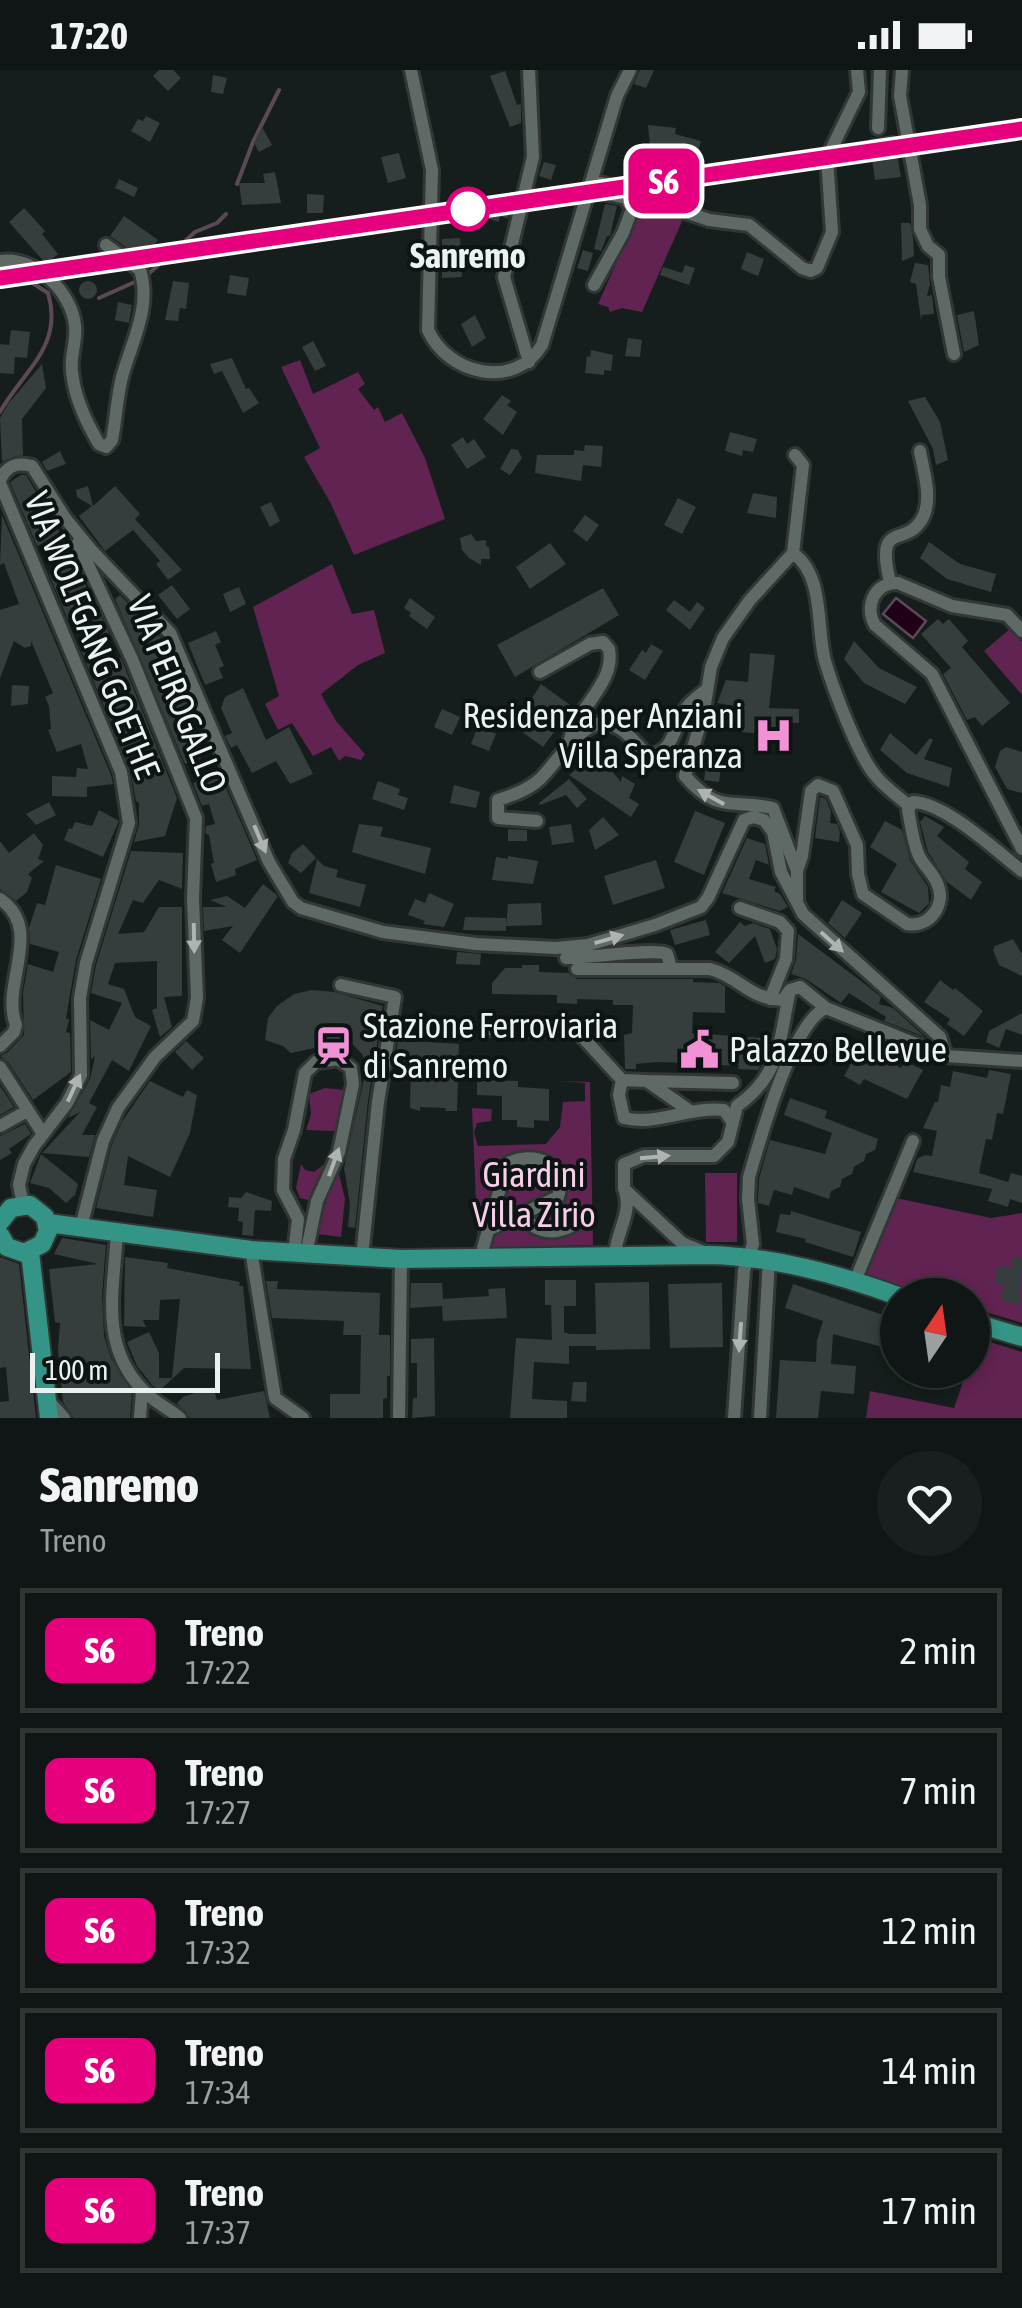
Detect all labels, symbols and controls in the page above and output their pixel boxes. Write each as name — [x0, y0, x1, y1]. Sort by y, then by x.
text: 17:20 — [50, 14, 128, 57]
line badge: S6 — [619, 148, 709, 214]
text: S6 — [648, 161, 680, 201]
marker: Sanremo — [447, 188, 489, 230]
place label: Sanremo — [410, 235, 526, 275]
street label: VIA WOLFGANG GOETHE — [17, 486, 169, 784]
street label: VIA PEIROGALLO — [120, 589, 236, 798]
place label: Residenza per Anziani Villa Speranza — [462, 695, 743, 775]
hospital icon: Residenza per Anziani Villa Speranza — [752, 715, 794, 757]
one-way arrow — [697, 788, 725, 806]
one-way arrow — [252, 824, 268, 854]
one-way arrow — [186, 923, 202, 955]
one-way arrow — [820, 930, 844, 953]
one-way arrow — [594, 931, 625, 946]
place label: Stazione Ferroviaria di Sanremo — [363, 1005, 618, 1085]
station icon: Stazione Ferroviaria di Sanremo — [312, 1025, 354, 1067]
public building icon: Palazzo Bellevue — [678, 1029, 720, 1071]
place label: Palazzo Bellevue — [729, 1029, 947, 1069]
one-way arrow — [65, 1073, 82, 1102]
one-way arrow — [327, 1147, 342, 1177]
one-way arrow — [640, 1148, 671, 1164]
park label: Giardini Villa Zirio — [472, 1154, 596, 1234]
north arrow — [880, 1278, 990, 1388]
map controls — [880, 1278, 990, 1388]
one-way arrow — [732, 1321, 748, 1353]
scale bar — [30, 1348, 220, 1392]
text: 100 m — [45, 1354, 108, 1386]
button: heart — [877, 1451, 982, 1556]
text: Sanremo — [40, 1457, 199, 1512]
text: Treno — [40, 1522, 107, 1559]
text: Treno — [185, 1611, 264, 1654]
text: 2 min — [899, 1629, 977, 1672]
text: S6 — [84, 1630, 116, 1670]
text: 17:22 — [185, 1654, 251, 1691]
text: Treno — [185, 1751, 264, 1794]
text: 7 min — [899, 1769, 977, 1812]
text: S6 — [84, 1770, 116, 1810]
text: 17:27 — [185, 1794, 251, 1831]
text: Treno — [185, 1891, 264, 1934]
text: 12 min — [882, 1909, 977, 1952]
text: S6 — [84, 1910, 116, 1950]
text: 17:32 — [185, 1934, 251, 1971]
text: Treno — [185, 2031, 264, 2074]
text: 14 min — [882, 2049, 977, 2092]
text: S6 — [84, 2050, 116, 2090]
text: 17:34 — [185, 2074, 251, 2111]
text: Treno — [185, 2171, 264, 2214]
text: 17 min — [882, 2189, 977, 2232]
text: S6 — [84, 2190, 116, 2230]
text: 17:37 — [185, 2214, 251, 2251]

